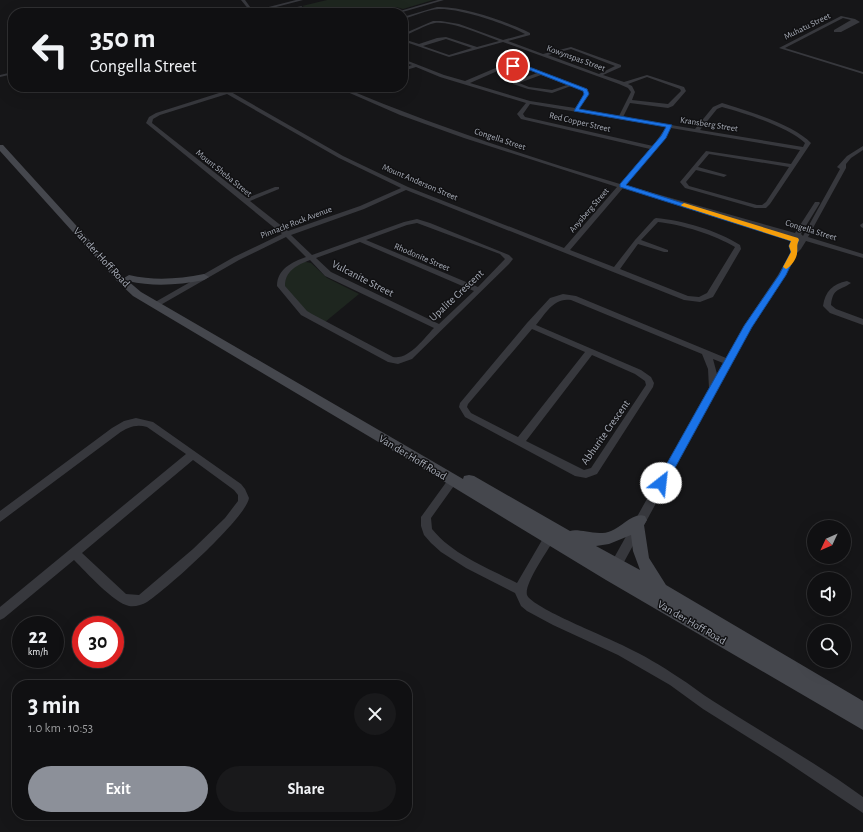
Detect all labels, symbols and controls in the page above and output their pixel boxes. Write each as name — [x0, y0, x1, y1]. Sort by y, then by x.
street label: Muhatu Street — [783, 11, 832, 42]
icon: left — [24, 24, 76, 76]
text: 350 m — [90, 25, 156, 53]
street label: Kowynspas Street — [545, 44, 606, 73]
pin — [496, 49, 530, 83]
icon: arrive — [502, 55, 524, 77]
text: Congella Street — [90, 58, 197, 76]
street label: Red Copper Street — [548, 111, 612, 134]
street label: Kransberg Street — [679, 115, 739, 134]
street label: Congella Street — [473, 127, 527, 152]
street label: Mount Sheba Street — [194, 148, 254, 199]
street label: Mount Anderson Street — [381, 162, 459, 203]
street label: Anysberg Street — [568, 186, 611, 234]
street label: Pinnacle Rock Avenue — [259, 205, 333, 240]
street label: Congella Street — [784, 218, 838, 243]
street label: Van der Hoff Road — [71, 225, 132, 289]
street label: Rhodonite Street — [393, 242, 451, 273]
street label: Vulcanite Street — [330, 258, 396, 299]
street label: Upalite Crescent — [427, 267, 486, 323]
street label: Abhurite Crescent — [579, 397, 632, 467]
street label: Van der Hoff Road — [377, 433, 449, 482]
position arrow — [640, 462, 682, 504]
north arrow — [807, 520, 851, 564]
map controls — [807, 520, 851, 668]
button: sound — [807, 572, 851, 616]
street label: Van der Hoff Road — [656, 598, 728, 647]
speed limit sign: 30 — [72, 616, 124, 668]
button: search — [807, 624, 851, 668]
text: 22 — [29, 627, 47, 647]
text: km/h — [28, 647, 48, 657]
button: close — [354, 693, 396, 735]
text: 3 min — [28, 694, 80, 718]
text: 1.0 km · 10:53 — [28, 722, 93, 735]
button: Exit — [28, 766, 208, 812]
button: Share — [216, 766, 396, 812]

